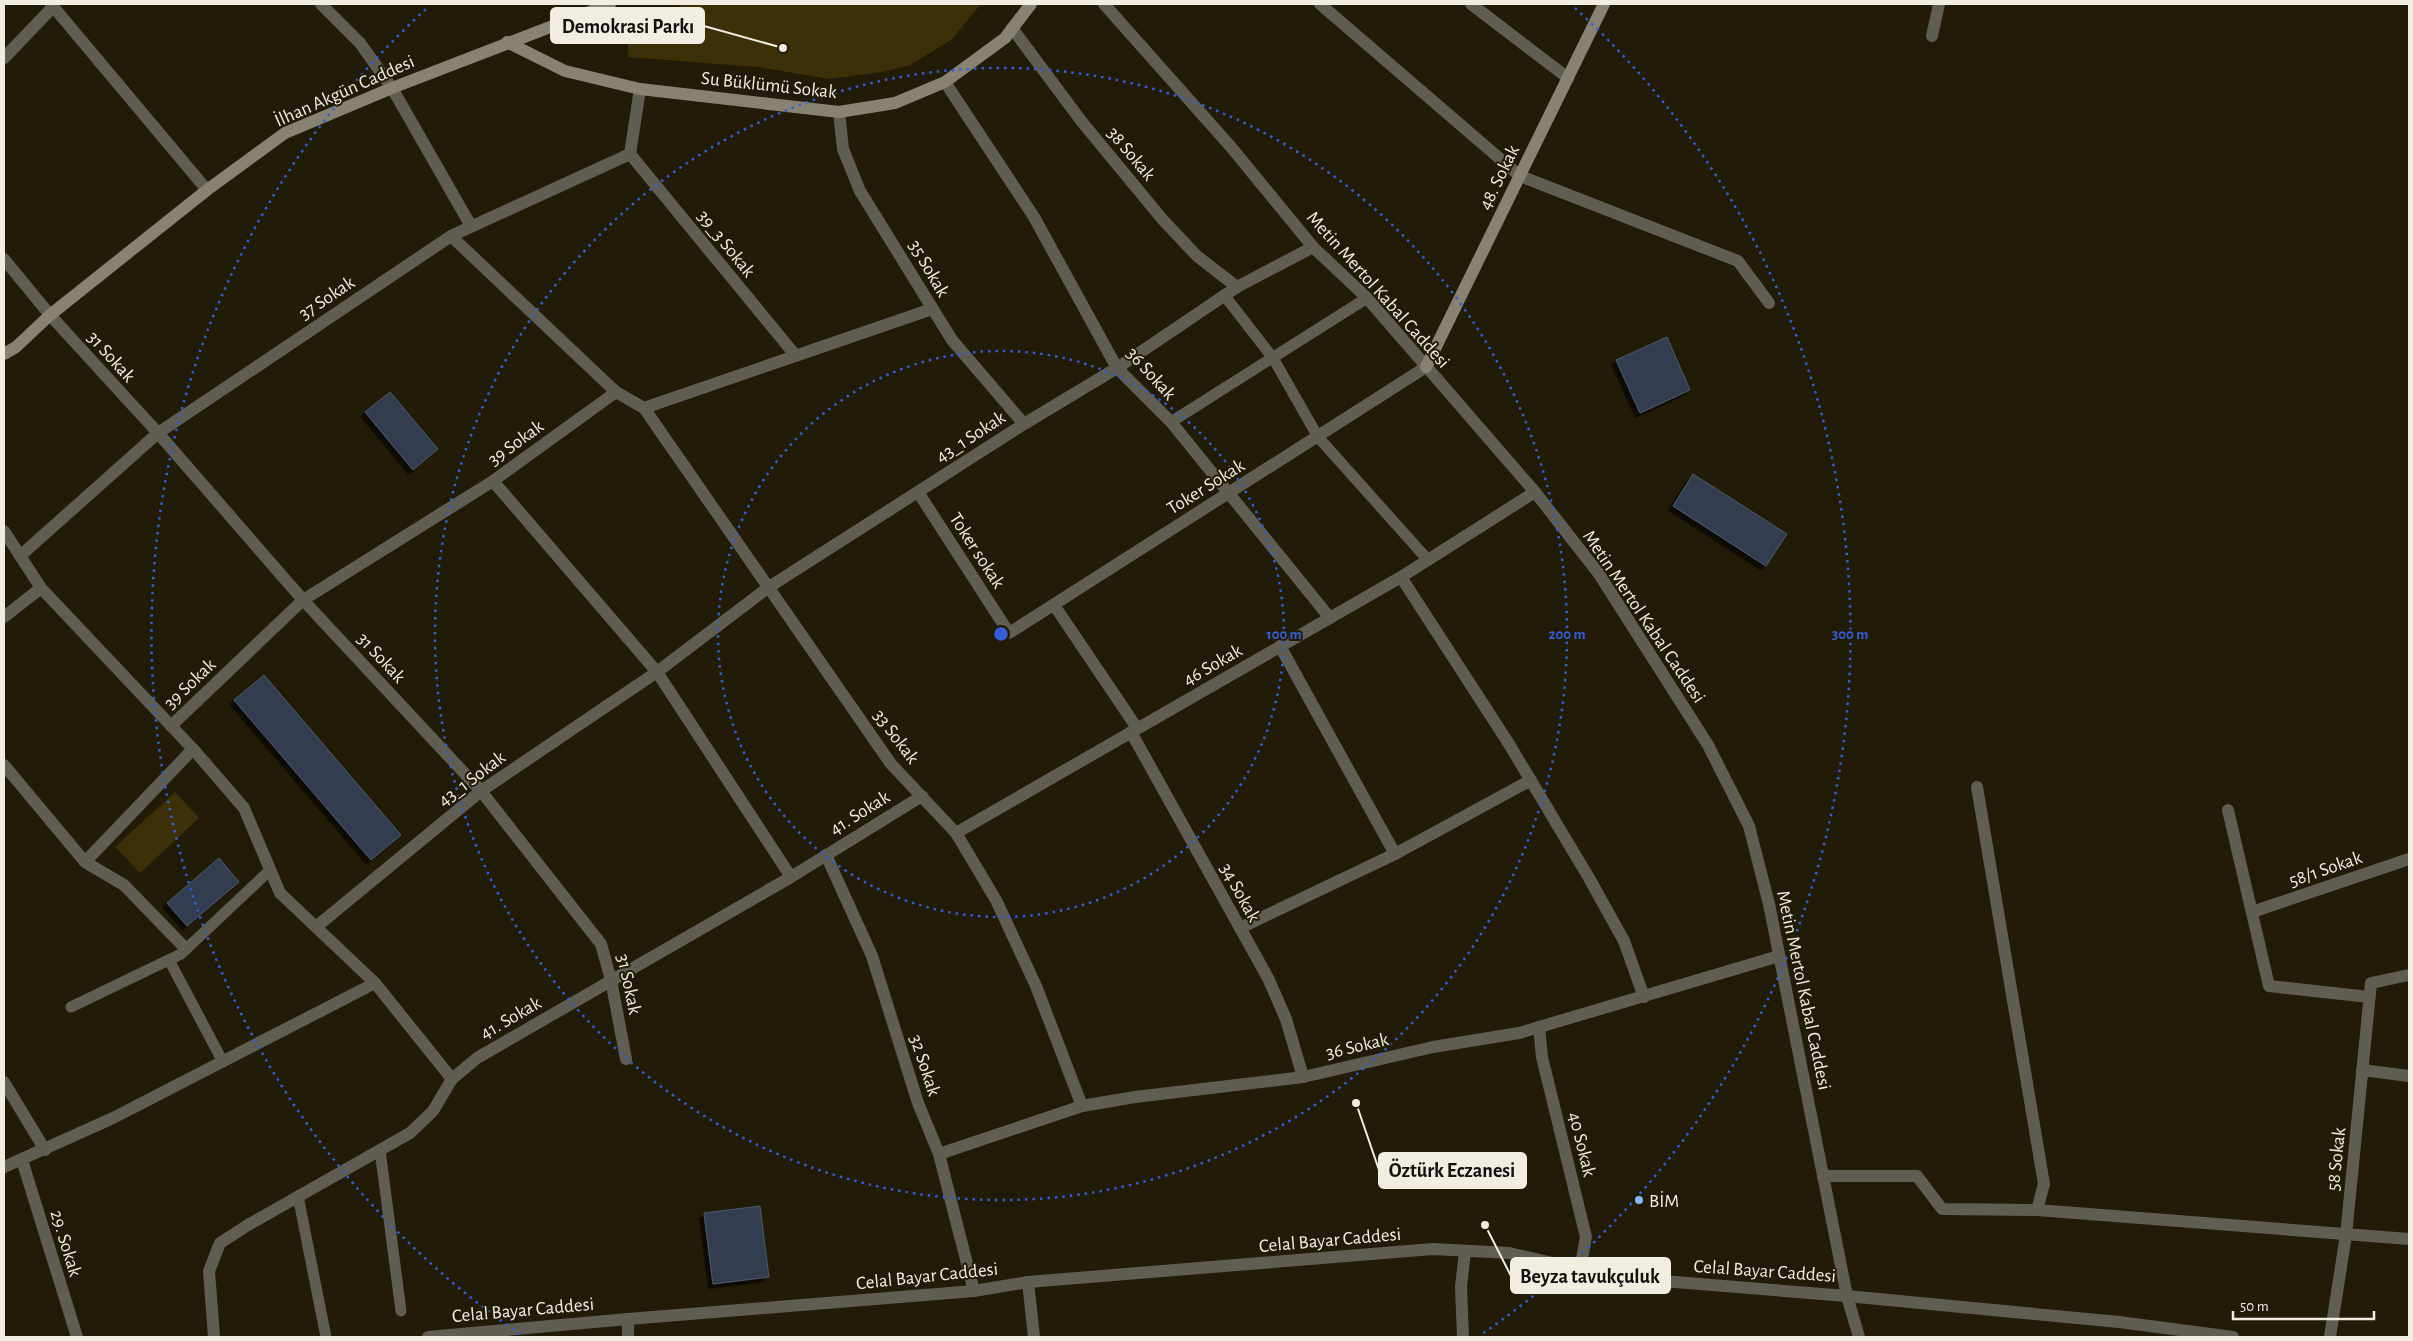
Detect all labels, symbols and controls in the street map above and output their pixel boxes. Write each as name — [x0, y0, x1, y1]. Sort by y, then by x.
callout: Demokrasi Parkı — [551, 8, 704, 43]
text: Demokrasi Parkı — [562, 17, 694, 37]
street label: İlhan Akgün Caddesi — [271, 51, 417, 131]
street label: Su Büklümü Sokak — [700, 69, 838, 102]
street label: 38 Sokak — [1103, 123, 1159, 185]
street label: 48. Sokak — [1476, 142, 1523, 213]
street label: 39_3 Sokak — [693, 207, 759, 281]
street label: Metin Mertol Kabal Caddesi — [1303, 208, 1453, 372]
street label: 35 Sokak — [905, 237, 953, 301]
street label: 37 Sokak — [296, 273, 358, 324]
street label: 31 Sokak — [83, 328, 139, 386]
street label: 36 Sokak — [1123, 344, 1179, 404]
street label: 43_1 Sokak — [933, 408, 1009, 467]
street label: 39 Sokak — [485, 417, 547, 470]
street label: Toker Sokak — [1164, 456, 1248, 518]
street label: Toker sokak — [945, 510, 1008, 592]
street label: Metin Mertol Kabal Caddesi — [1579, 527, 1709, 707]
centre of rings — [992, 625, 1010, 643]
text: 100 m — [1266, 627, 1302, 642]
text: 200 m — [1548, 627, 1586, 642]
text: 300 m — [1832, 627, 1868, 642]
street label: 31 Sokak — [353, 629, 409, 687]
street label: 46 Sokak — [1180, 641, 1246, 690]
street label: 39 Sokak — [161, 655, 220, 713]
street label: 33 Sokak — [869, 706, 922, 768]
street label: 43_1 Sokak — [435, 748, 509, 811]
street label: 41. Sokak — [826, 787, 893, 839]
street label: 58/1 Sokak — [2287, 848, 2365, 891]
street label: 34 Sokak — [1216, 860, 1264, 926]
street label: Metin Mertol Kabal Caddesi — [1773, 889, 1834, 1092]
street label: 31 Sokak — [613, 952, 644, 1017]
street label: 41. Sokak — [477, 993, 545, 1043]
street label: 36 Sokak — [1324, 1030, 1391, 1063]
street label: 32 Sokak — [906, 1032, 943, 1099]
street label: 40 Sokak — [1564, 1110, 1599, 1179]
street label: 58 Sokak — [2324, 1126, 2349, 1192]
callout: Öztürk Eczanesi — [1379, 1153, 1526, 1188]
text: Öztürk Eczanesi — [1389, 1158, 1515, 1181]
place label: BİM — [1649, 1191, 1679, 1211]
marker: BİM — [1633, 1194, 1645, 1206]
street label: 29. Sokak — [46, 1208, 85, 1279]
street label: Celal Bayar Caddesi — [1258, 1225, 1402, 1256]
street label: Celal Bayar Caddesi — [1693, 1257, 1837, 1286]
callout: Beyza tavukçuluk — [1511, 1258, 1670, 1293]
street label: Celal Bayar Caddesi — [855, 1260, 999, 1293]
text: Beyza tavukçuluk — [1520, 1267, 1660, 1287]
scale bar — [2233, 1288, 2374, 1320]
street label: Celal Bayar Caddesi — [451, 1295, 595, 1326]
text: 50 m — [2240, 1299, 2269, 1314]

